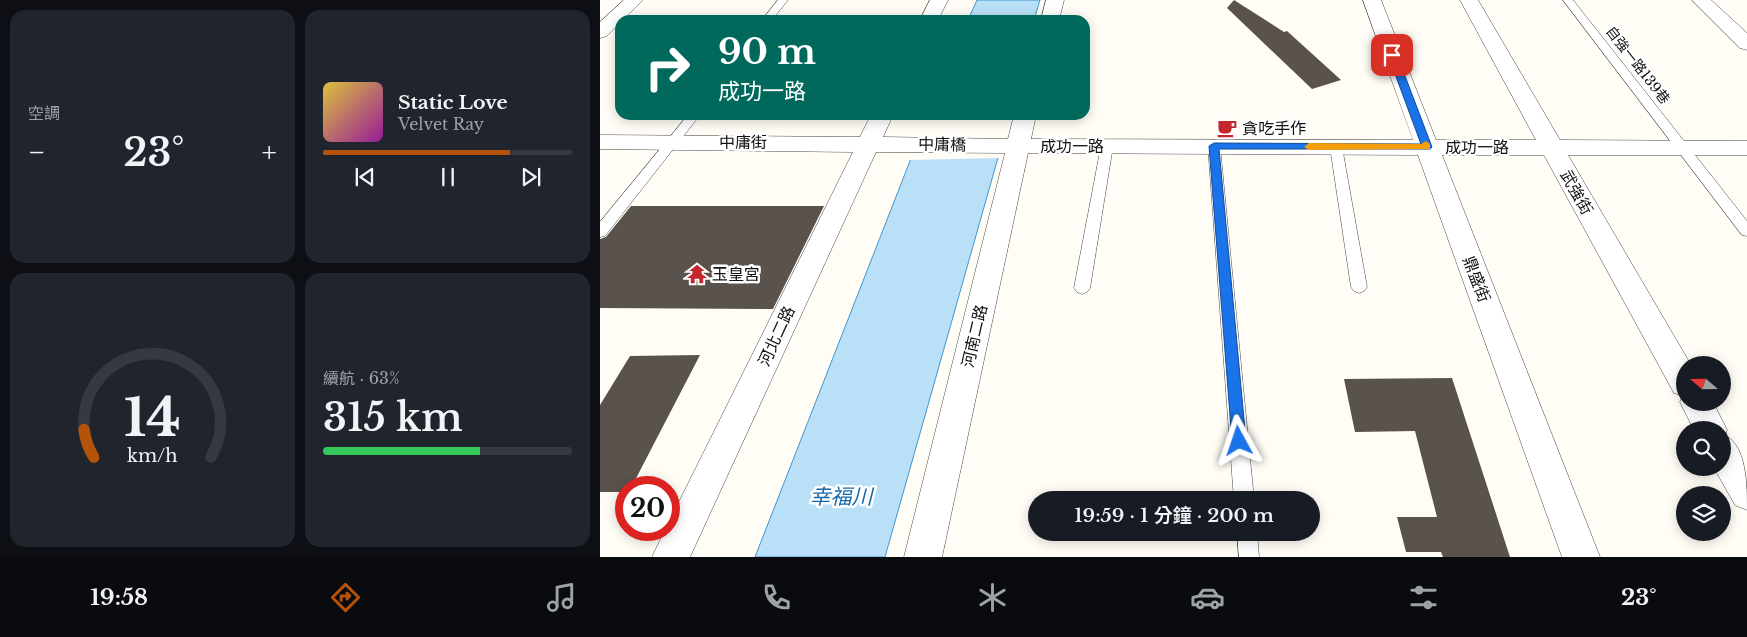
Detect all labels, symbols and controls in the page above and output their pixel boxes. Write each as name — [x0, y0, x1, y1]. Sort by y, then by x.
street label: 自強一路139巷 — [1602, 22, 1674, 108]
text: 90 m — [718, 30, 816, 73]
pin — [1371, 34, 1413, 76]
icon: right — [635, 35, 700, 100]
icon: arrive — [1378, 41, 1406, 69]
text: 成功一路 — [718, 78, 806, 105]
text: Static Love — [398, 91, 508, 114]
text: 空調 — [28, 103, 60, 123]
text: Velvet Ray — [398, 114, 484, 134]
cafe icon: 貪吃手作 — [1216, 117, 1238, 139]
place label: 貪吃手作 — [1242, 118, 1306, 138]
text: 23° — [123, 129, 184, 176]
street label: 中庸街 — [719, 132, 767, 152]
street label: 中庸橋 — [918, 134, 966, 154]
text: − — [28, 135, 46, 170]
text: + — [262, 135, 277, 170]
street label: 成功一路 — [1040, 136, 1104, 156]
street label: 成功一路 — [1445, 137, 1509, 157]
icon: previous — [351, 163, 379, 191]
icon: pause — [434, 163, 462, 191]
icon: next — [517, 163, 545, 191]
street label: 武強街 — [1557, 166, 1597, 218]
street label: 鼎盛街 — [1459, 253, 1495, 305]
temple icon: 玉皇宮 — [686, 263, 708, 285]
place label: 玉皇宮 — [712, 264, 760, 284]
street label: 河北二路 — [753, 303, 799, 369]
street label: 河南二路 — [957, 303, 991, 369]
north arrow — [1676, 356, 1731, 411]
map controls — [1676, 356, 1731, 541]
text: 續航 · 63% — [323, 368, 400, 388]
text: 14 — [124, 386, 181, 450]
text: 315 km — [323, 394, 463, 441]
position arrow — [1212, 414, 1264, 466]
button: search — [1676, 421, 1731, 476]
text: km/h — [127, 445, 178, 467]
speed limit sign: 20 — [615, 476, 680, 541]
water label: 幸福川 — [810, 484, 874, 510]
button: layers — [1676, 486, 1731, 541]
text: 19:59 · 1 分鐘 · 200 m — [1074, 504, 1274, 527]
icon: directions — [328, 580, 363, 615]
icon: music — [544, 580, 579, 615]
icon: phone — [759, 580, 794, 615]
icon: climate — [975, 580, 1010, 615]
icon: car — [1190, 580, 1225, 615]
icon: filters — [1406, 580, 1441, 615]
text: 19:58 — [90, 584, 148, 611]
text: 23° — [1621, 584, 1657, 611]

